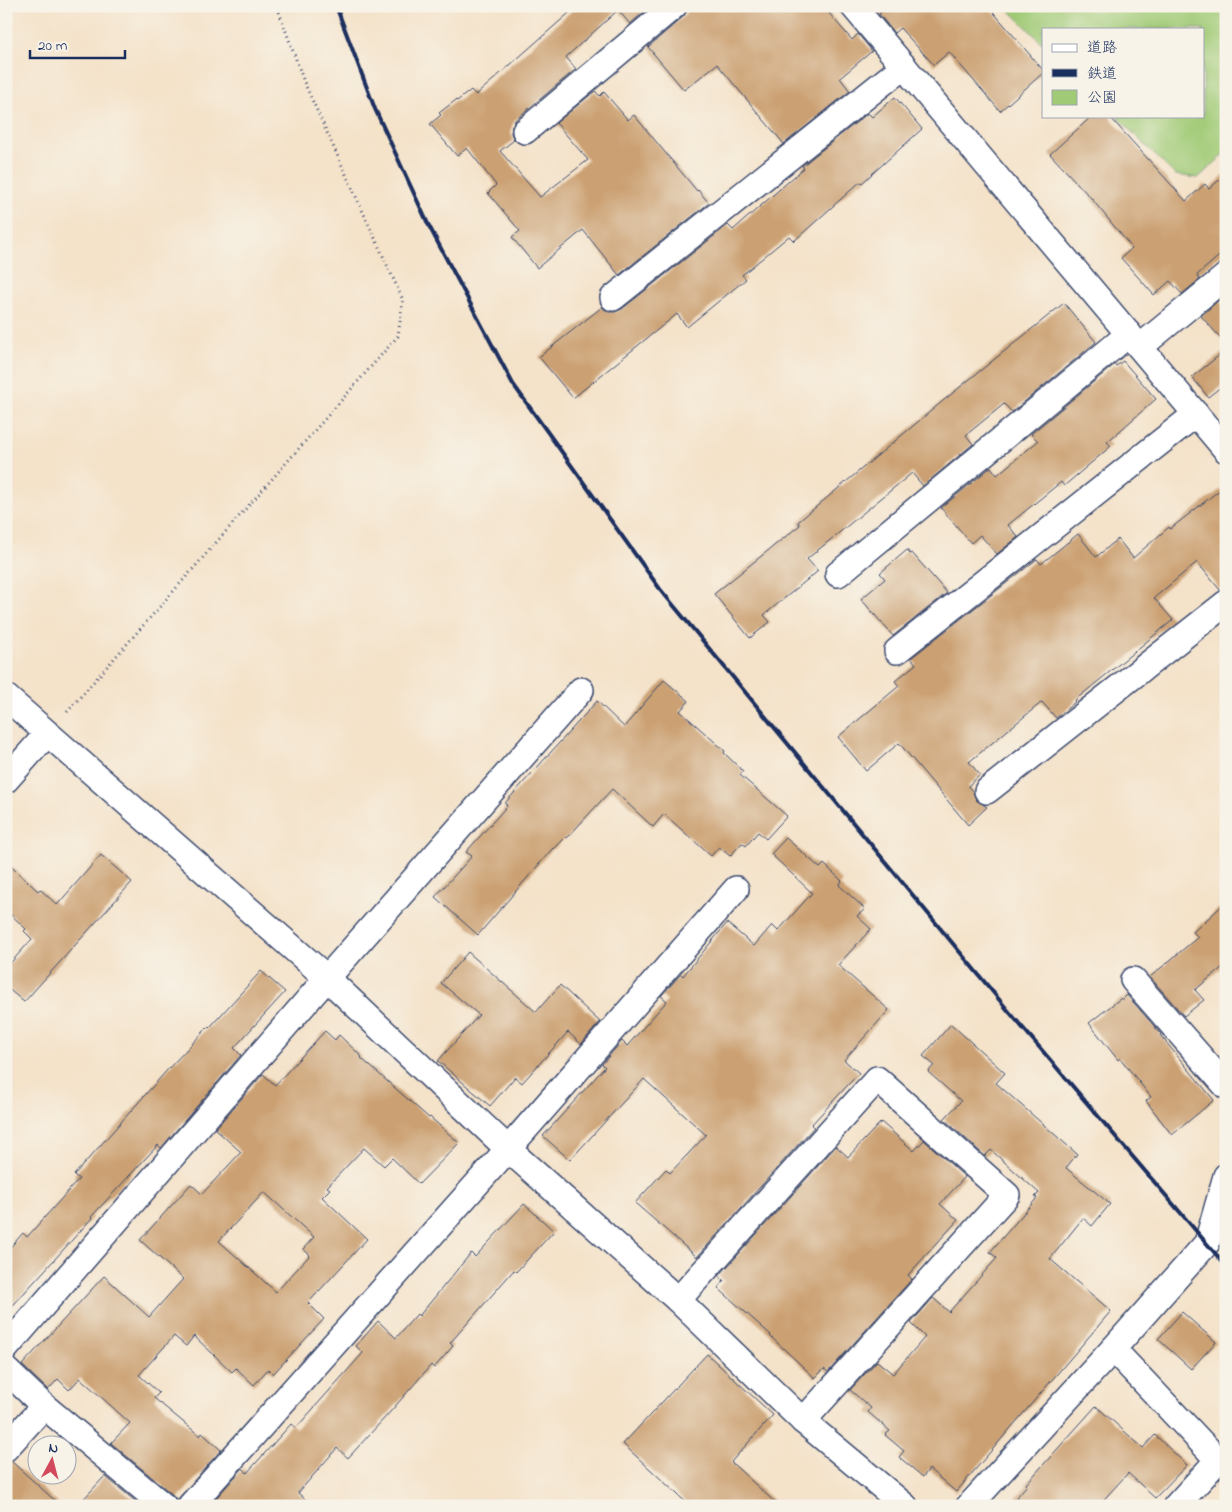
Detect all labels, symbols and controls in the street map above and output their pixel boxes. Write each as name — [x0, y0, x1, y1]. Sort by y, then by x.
scale bar — [30, 28, 125, 60]
legend — [1042, 28, 1204, 118]
text: 20 m — [38, 35, 68, 57]
text: 道路 — [1087, 37, 1117, 59]
text: 鉄道 — [1087, 63, 1117, 85]
text: 公園 — [1087, 87, 1117, 109]
north arrow — [28, 1434, 78, 1484]
text: N — [47, 1438, 59, 1460]

